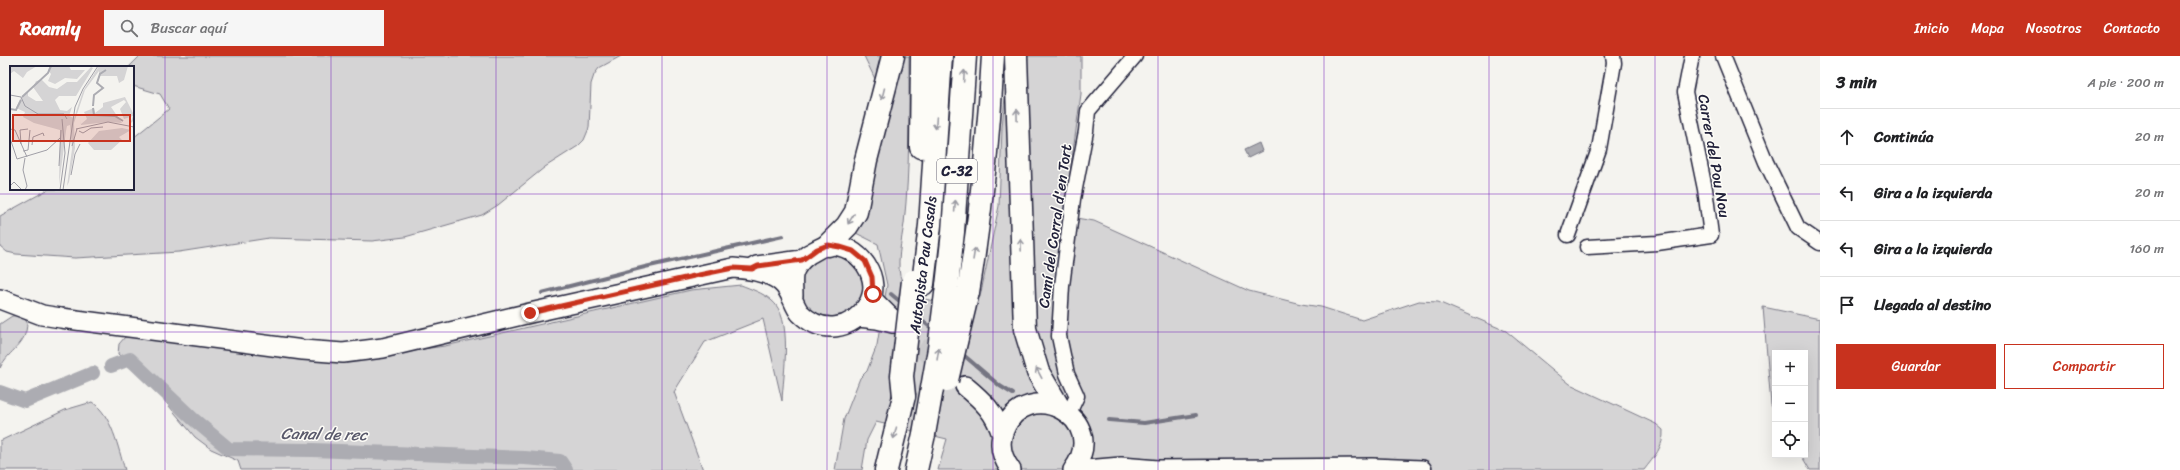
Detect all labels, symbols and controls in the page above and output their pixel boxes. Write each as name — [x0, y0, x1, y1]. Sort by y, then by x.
search box — [104, 10, 384, 46]
text: Roamly — [20, 12, 80, 45]
text: Buscar aquí — [150, 15, 227, 41]
text: Inicio — [1914, 16, 1949, 41]
text: Mapa — [1971, 16, 2004, 41]
text: Nosotros — [2026, 16, 2081, 41]
text: Contacto — [2103, 16, 2160, 41]
icon: search — [118, 17, 140, 39]
inset map — [10, 66, 134, 190]
text: 3 min — [1836, 67, 1877, 97]
one-way arrow — [960, 70, 967, 83]
text: A pie · 200 m — [2087, 71, 2164, 94]
one-way arrow — [879, 87, 886, 100]
street label: Carrer del Pou Nou — [1690, 92, 1738, 220]
one-way arrow — [1014, 109, 1021, 122]
one-way arrow — [933, 116, 940, 129]
text: Continúa — [1874, 124, 1933, 150]
text: 20 m — [2135, 125, 2164, 148]
icon: ahead — [1836, 126, 1858, 148]
street label: Camí del Corral d'en Tort — [1031, 142, 1079, 310]
road number: C-32 — [937, 159, 977, 183]
text: Gira a la izquierda — [1874, 180, 1992, 206]
text: 20 m — [2135, 181, 2164, 204]
icon: left — [1836, 182, 1858, 204]
street label: Autopista Pau Casals — [902, 194, 944, 336]
one-way arrow — [952, 200, 959, 213]
one-way arrow — [847, 213, 855, 224]
text: Gira a la izquierda — [1874, 236, 1992, 262]
text: 160 m — [2129, 237, 2164, 260]
icon: left — [1836, 238, 1858, 260]
one-way arrow — [1017, 239, 1025, 252]
one-way arrow — [970, 247, 978, 260]
route start — [864, 285, 882, 303]
text: Llegada al destino — [1874, 292, 1991, 318]
icon: arrive — [1836, 294, 1858, 316]
route end — [521, 304, 539, 322]
button: Guardar — [1836, 344, 1996, 389]
button: Compartir — [2004, 344, 2164, 389]
one-way arrow — [934, 348, 942, 361]
map controls — [1772, 350, 1808, 458]
button: + — [1772, 350, 1808, 386]
one-way arrow — [1035, 367, 1042, 379]
button: − — [1772, 386, 1808, 422]
water label: Canal de rec — [281, 419, 368, 449]
button: locate — [1772, 422, 1808, 458]
one-way arrow — [890, 426, 898, 439]

